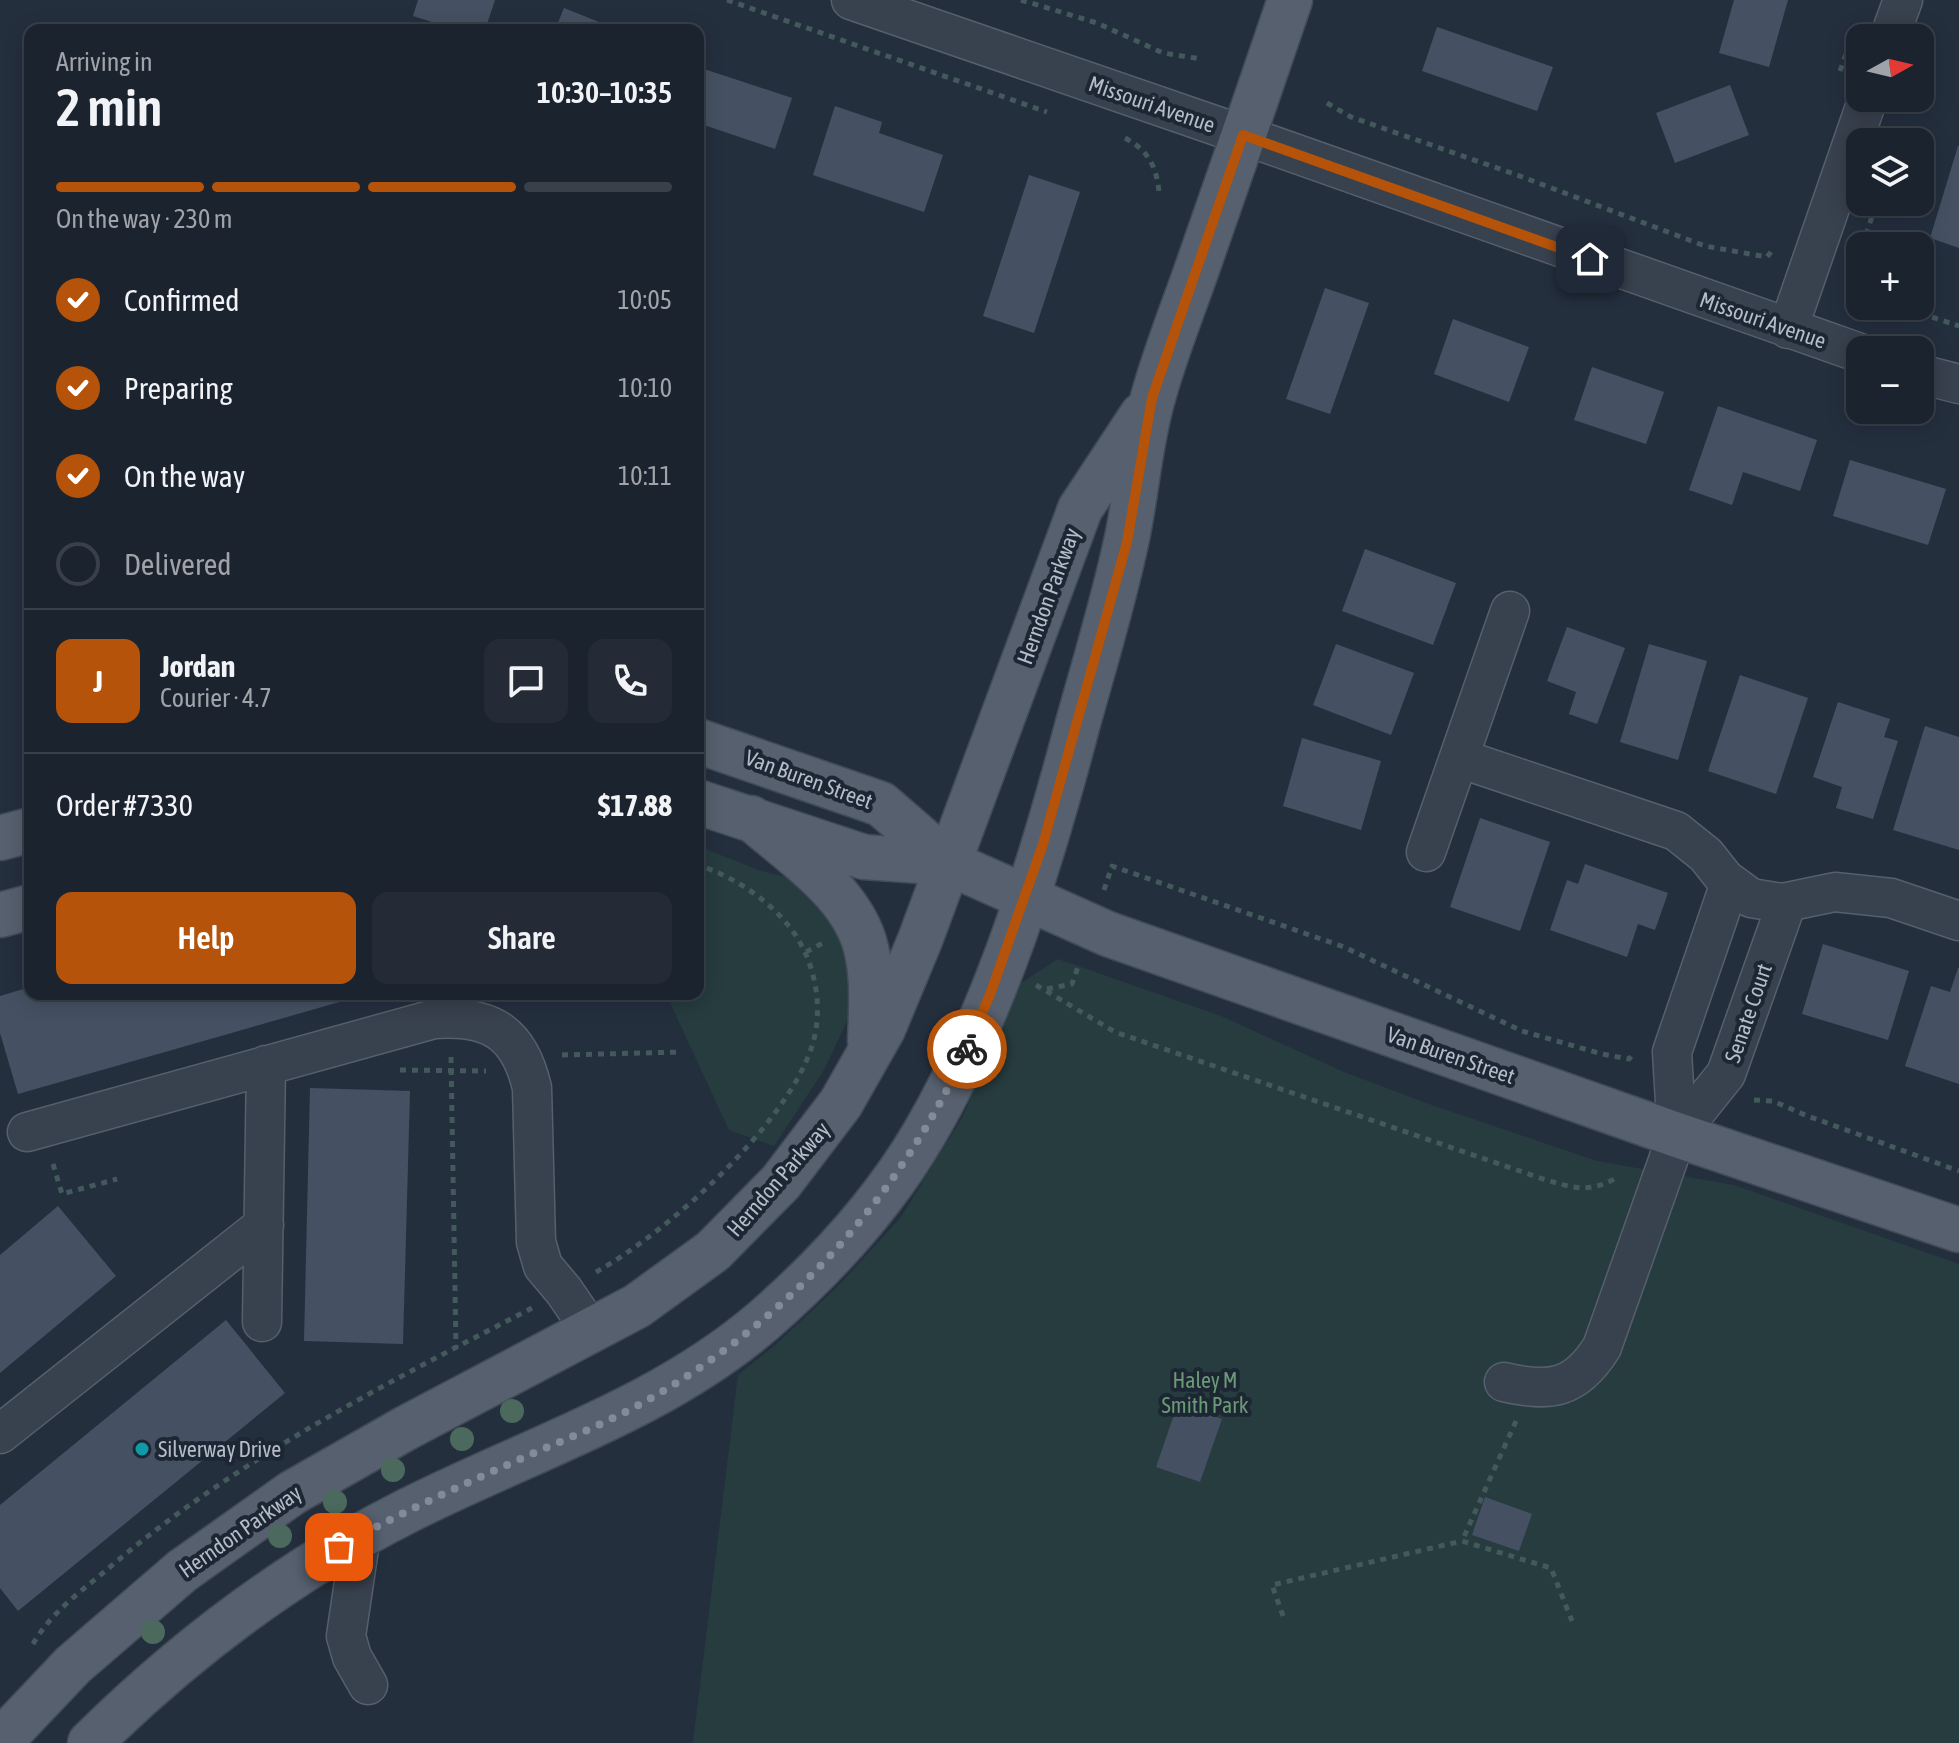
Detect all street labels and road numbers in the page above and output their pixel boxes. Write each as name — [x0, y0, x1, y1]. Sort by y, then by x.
street label: Missouri Avenue — [1085, 70, 1219, 138]
street label: Missouri Avenue — [1696, 286, 1830, 354]
street label: Herndon Parkway — [1011, 524, 1085, 668]
street label: Van Buren Street — [742, 744, 876, 814]
street label: Senate Court — [1719, 960, 1777, 1066]
street label: Van Buren Street — [1384, 1021, 1518, 1089]
street label: Herndon Parkway — [721, 1116, 835, 1242]
street label: Herndon Parkway — [174, 1479, 306, 1583]

